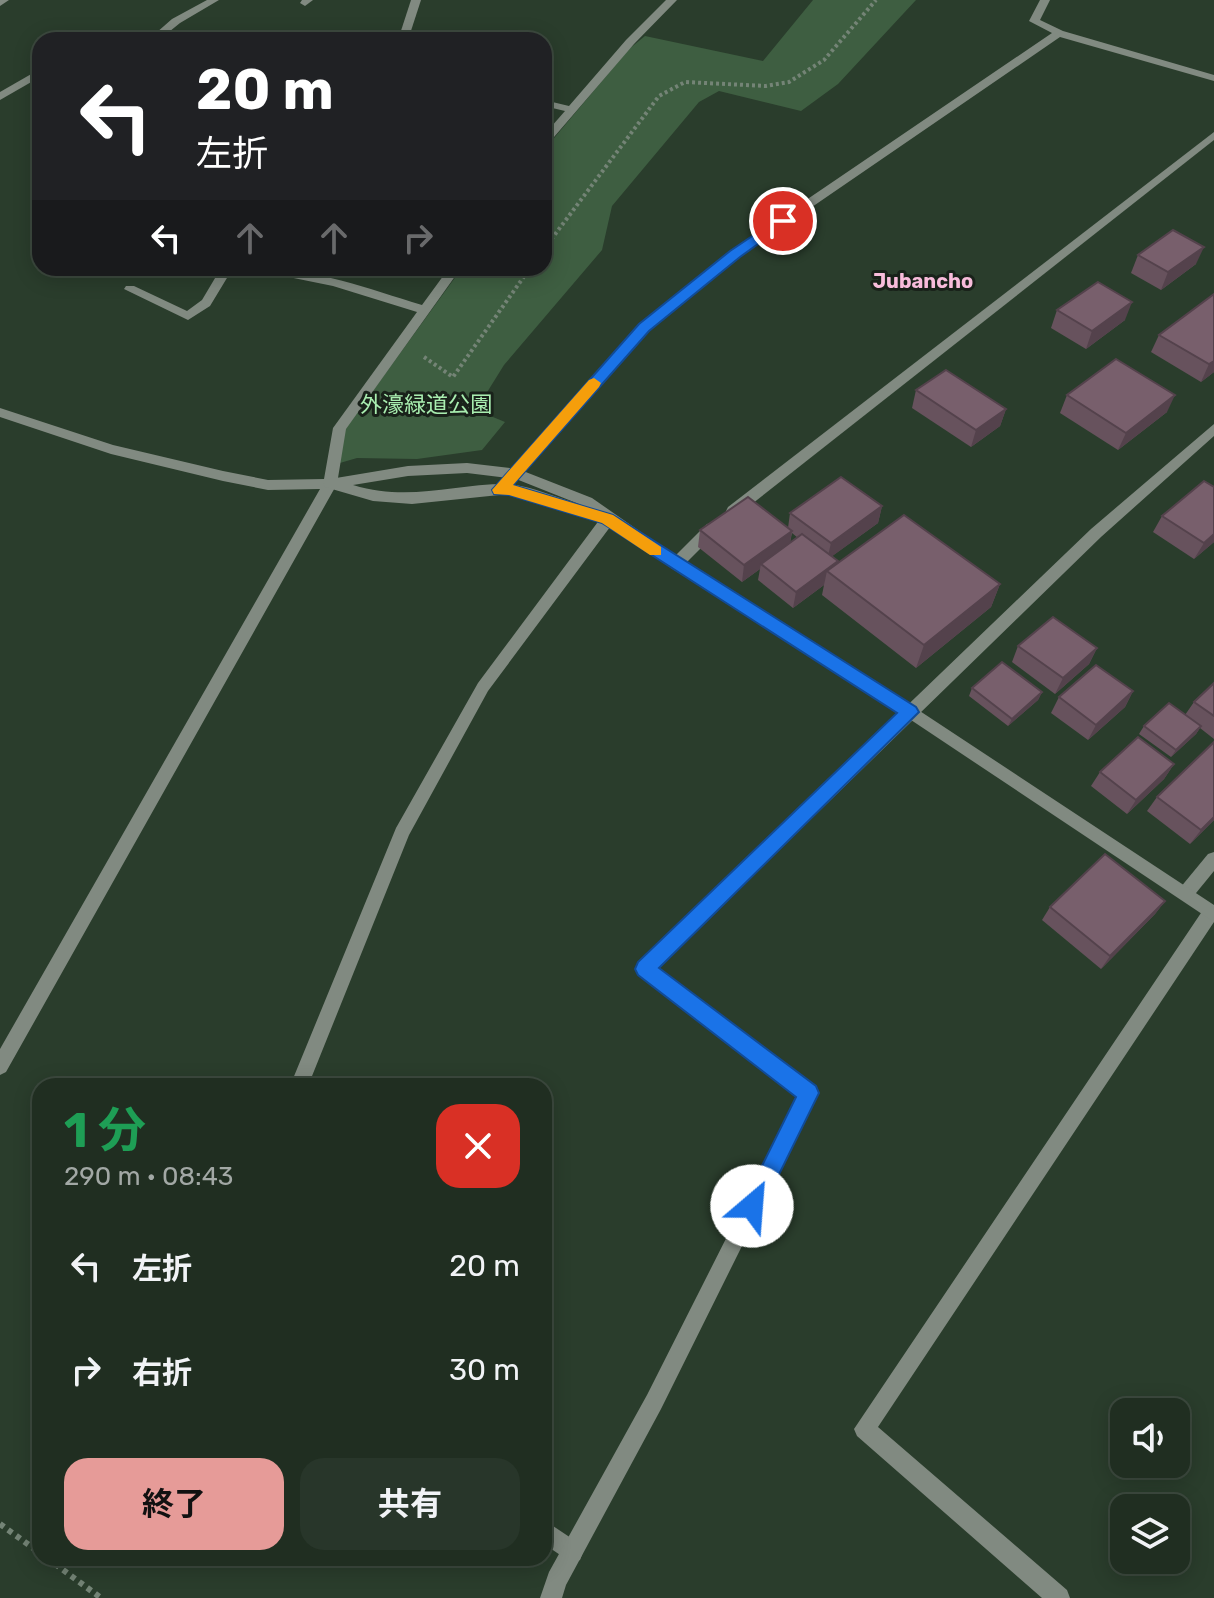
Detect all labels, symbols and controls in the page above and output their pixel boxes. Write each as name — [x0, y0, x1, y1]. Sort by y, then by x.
text: 20 m — [196, 57, 334, 123]
icon: left — [64, 64, 168, 168]
text: 左折 — [196, 132, 268, 175]
pin — [749, 187, 817, 255]
icon: arrive — [761, 199, 805, 243]
icon: left — [144, 216, 188, 260]
icon: ahead — [228, 216, 272, 260]
icon: ahead — [312, 216, 356, 260]
icon: right — [396, 216, 440, 260]
district label: Jubancho — [873, 269, 973, 293]
park label: 外濠緑道公園 — [360, 391, 492, 418]
text: 1 分 — [64, 1102, 146, 1159]
button: close — [436, 1104, 520, 1188]
text: 290 m · 08:43 — [64, 1161, 233, 1192]
position arrow — [710, 1164, 794, 1248]
icon: left — [64, 1244, 108, 1288]
text: 20 m — [449, 1248, 520, 1284]
text: 左折 — [132, 1251, 192, 1287]
icon: right — [64, 1348, 108, 1392]
text: 30 m — [449, 1352, 520, 1388]
text: 右折 — [132, 1355, 192, 1391]
map controls — [1110, 1398, 1190, 1574]
button: sound — [1110, 1398, 1190, 1478]
button: 終了 — [64, 1458, 284, 1550]
button: 共有 — [300, 1458, 520, 1550]
button: layers — [1110, 1494, 1190, 1574]

